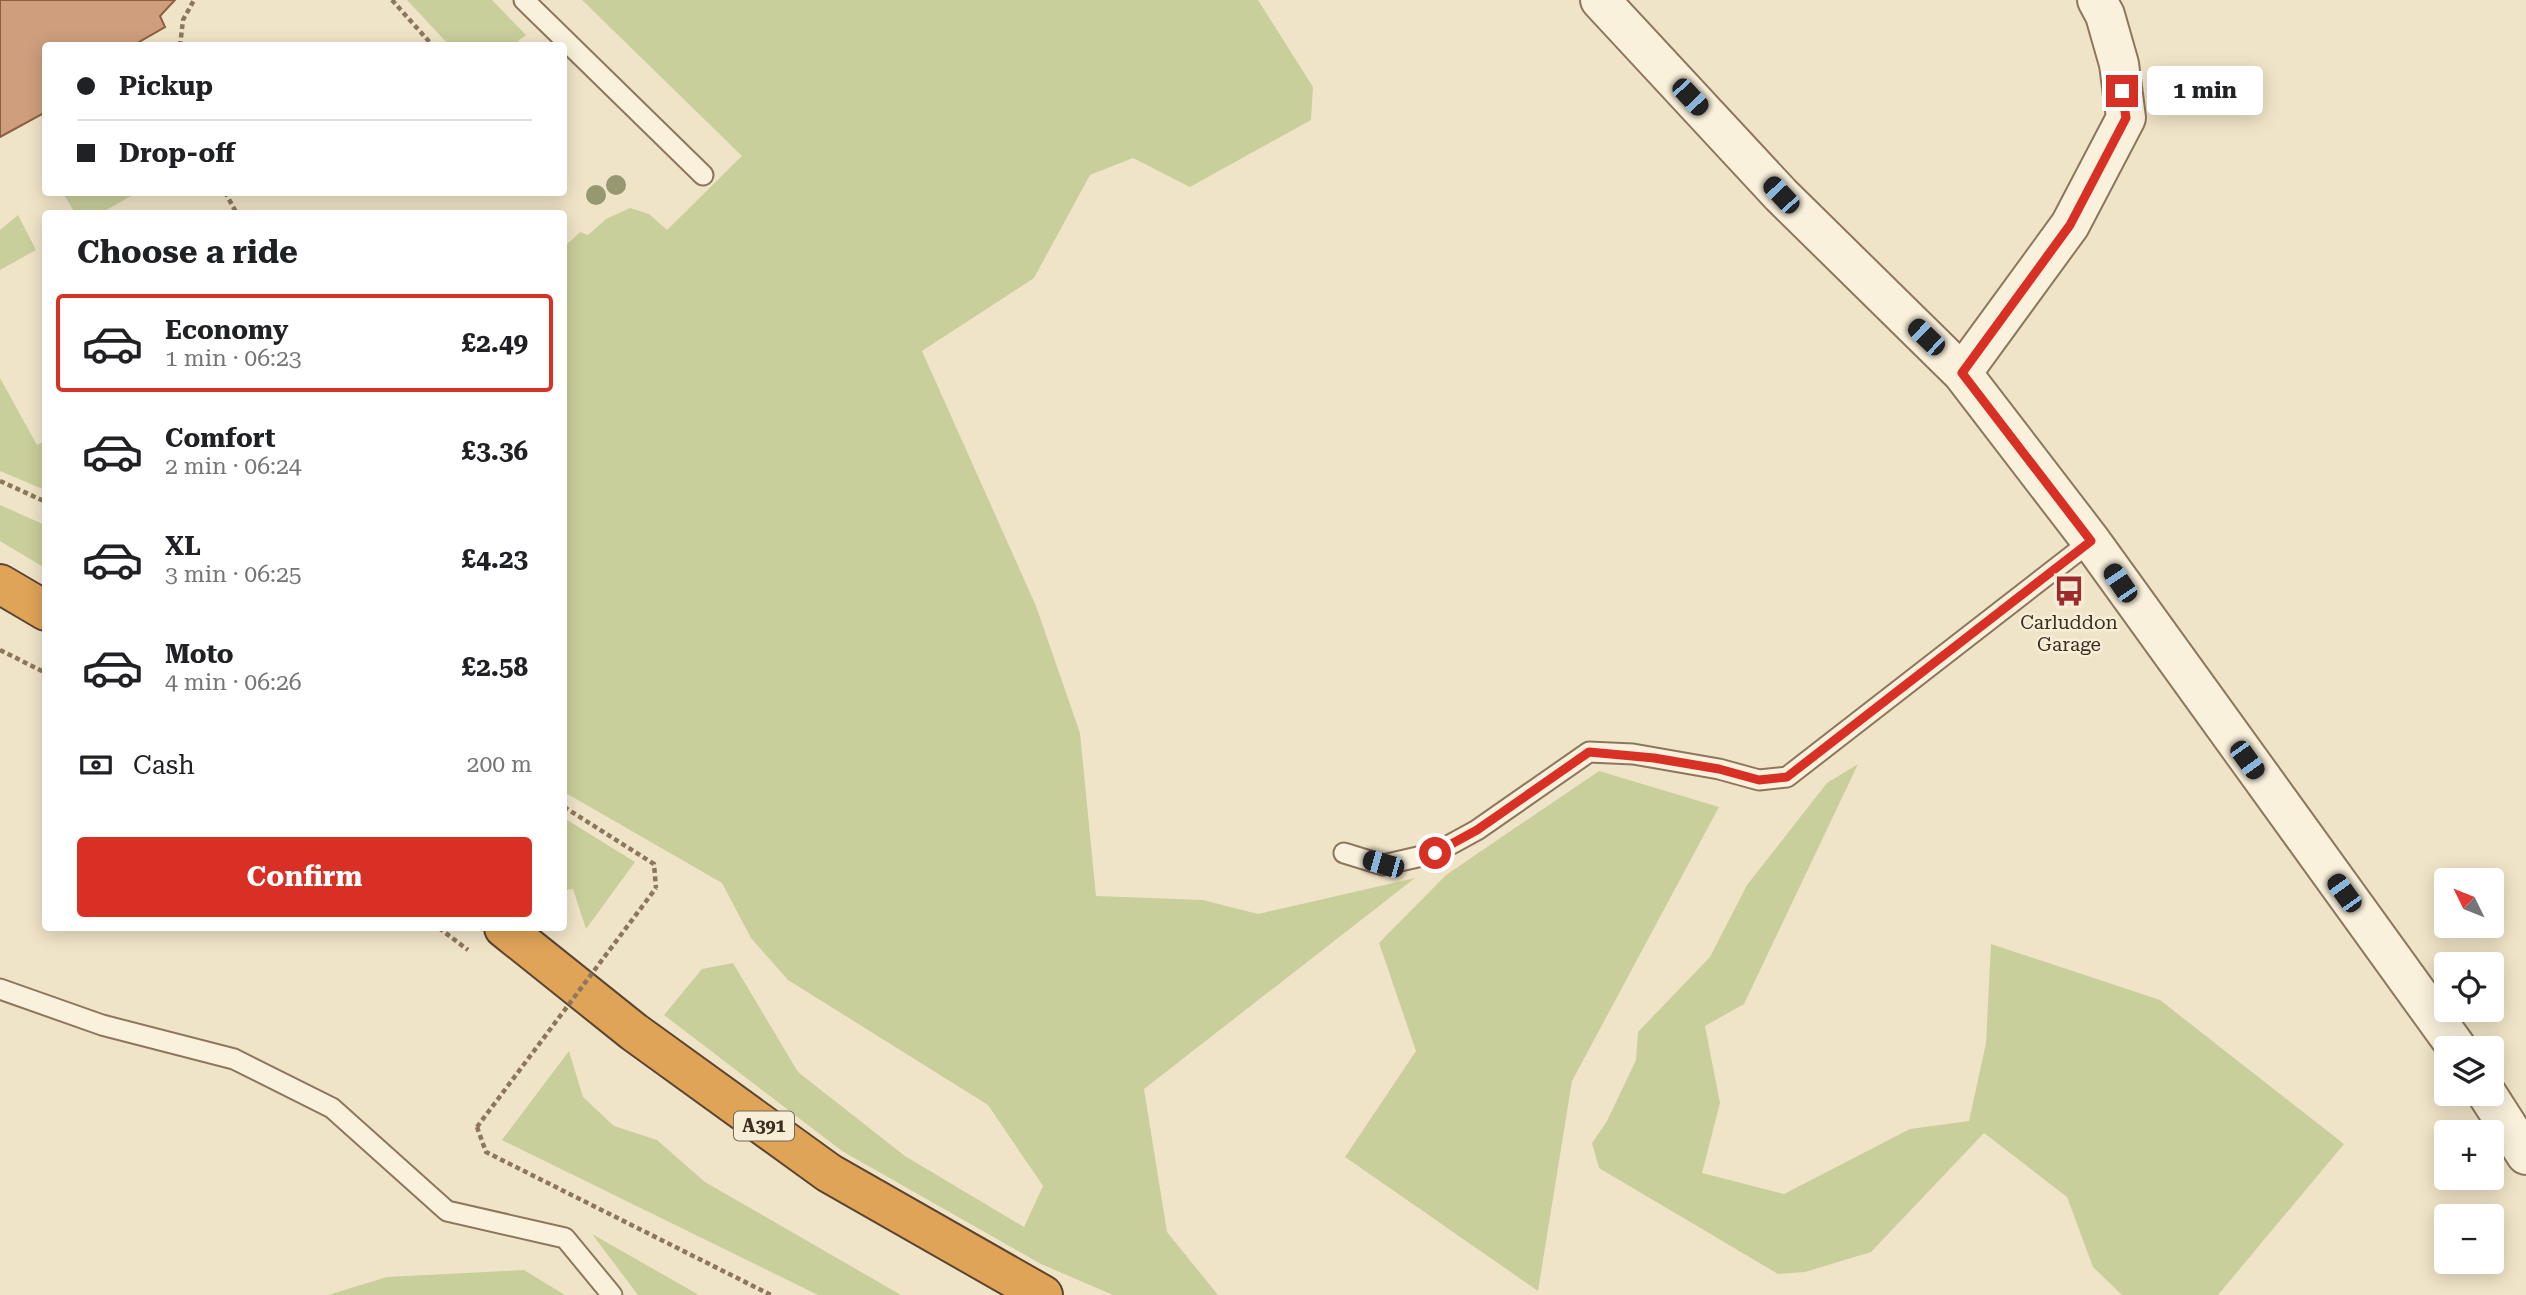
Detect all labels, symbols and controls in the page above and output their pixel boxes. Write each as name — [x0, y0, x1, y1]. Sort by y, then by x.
callout: 1 min — [2146, 66, 2262, 116]
text: Pickup — [119, 71, 213, 101]
car — [1668, 74, 1713, 120]
route end — [2106, 75, 2138, 107]
text: 1 min — [2173, 77, 2237, 104]
text: Drop-off — [119, 138, 235, 168]
car — [1759, 172, 1804, 218]
text: Choose a ride — [77, 233, 298, 271]
icon: car — [81, 312, 144, 375]
text: Economy — [165, 315, 288, 345]
car — [1904, 315, 1949, 359]
text: £2.49 — [462, 328, 528, 358]
text: 1 min · 06:23 — [165, 345, 302, 372]
icon: car — [81, 420, 144, 483]
text: Comfort — [165, 423, 275, 453]
text: £3.36 — [462, 436, 528, 466]
text: 2 min · 06:24 — [165, 453, 302, 480]
icon: car — [81, 528, 144, 591]
text: XL — [165, 531, 201, 561]
text: £4.23 — [462, 544, 528, 574]
car — [2100, 560, 2141, 606]
text: 3 min · 06:25 — [165, 561, 302, 588]
bus stop icon: Carluddon Garage — [2052, 574, 2086, 608]
place label: Carluddon Garage — [2020, 611, 2118, 656]
icon: car — [81, 636, 144, 699]
text: Moto — [165, 639, 234, 669]
text: £2.58 — [462, 652, 528, 682]
text: 4 min · 06:26 — [165, 669, 302, 696]
car — [2227, 737, 2268, 783]
icon: cash — [77, 746, 115, 784]
text: Cash — [133, 750, 195, 780]
text: 200 m — [467, 751, 532, 778]
button: Confirm — [77, 837, 532, 917]
route start — [1419, 837, 1451, 869]
car — [1360, 848, 1407, 880]
north arrow — [2434, 868, 2504, 938]
map controls — [2434, 868, 2504, 1274]
car — [2324, 870, 2365, 916]
button: locate — [2434, 952, 2504, 1022]
button: layers — [2434, 1036, 2504, 1106]
road number: A391 — [734, 1112, 794, 1140]
button: + — [2434, 1120, 2504, 1190]
button: − — [2434, 1204, 2504, 1274]

